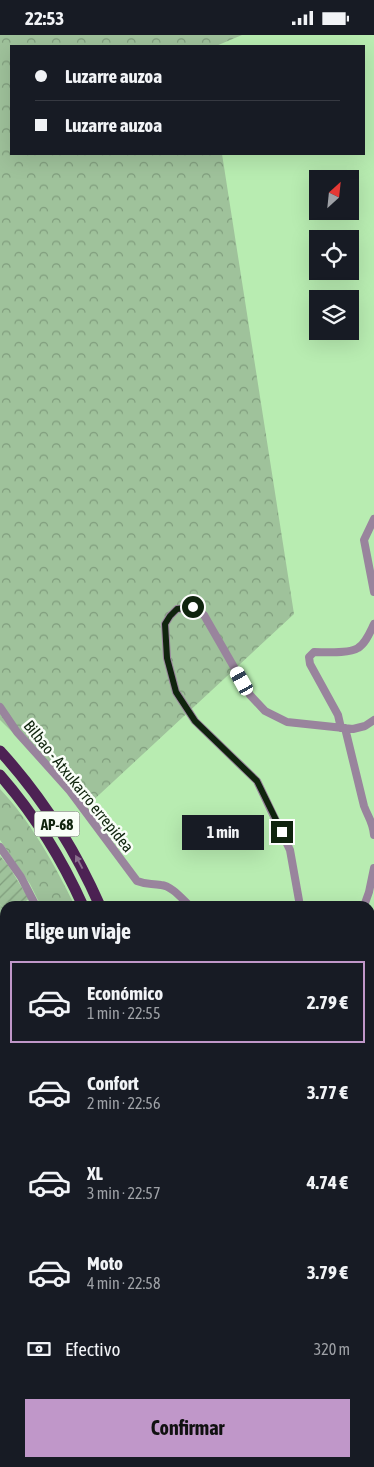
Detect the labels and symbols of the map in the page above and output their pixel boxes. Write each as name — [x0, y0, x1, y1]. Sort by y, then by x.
north arrow — [309, 170, 359, 220]
route start — [182, 596, 204, 618]
car — [228, 664, 255, 698]
street label: Bilbao - Atxukarro errepidea — [20, 717, 138, 856]
road number: AP-68 — [34, 811, 80, 837]
callout: 1 min — [182, 815, 264, 849]
route end — [271, 821, 293, 843]
one-way arrow — [75, 855, 83, 870]

